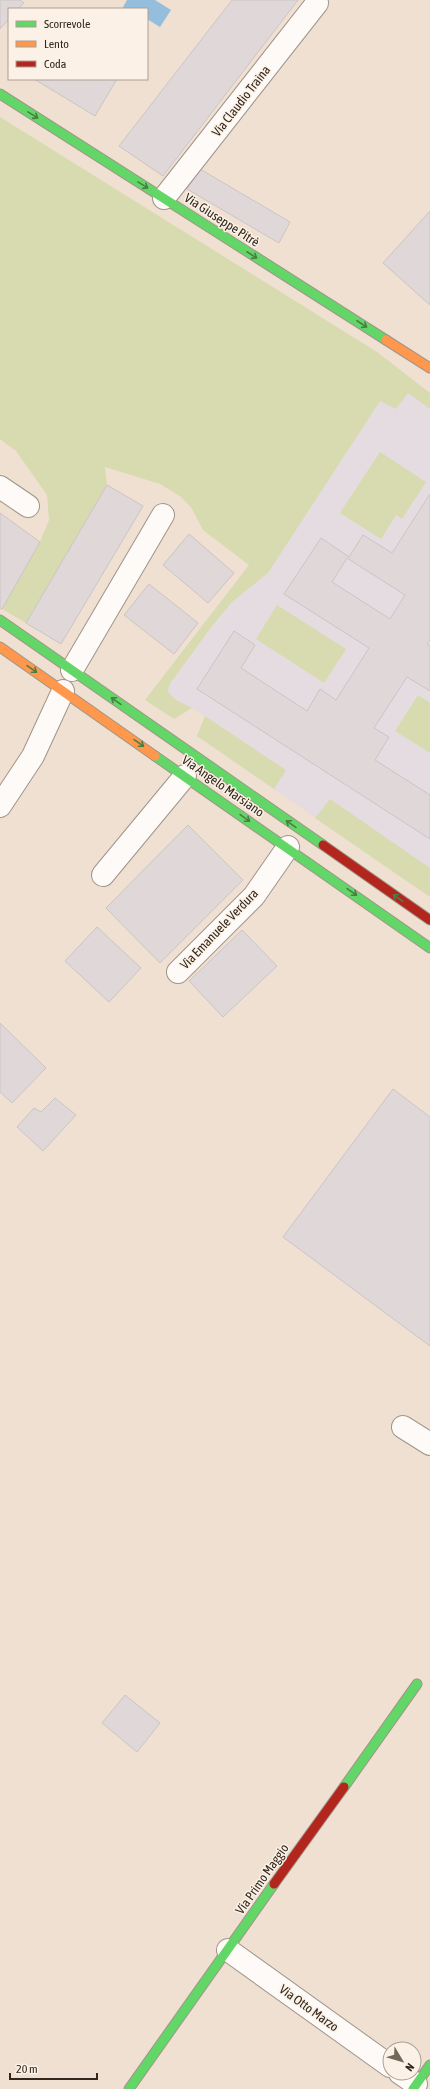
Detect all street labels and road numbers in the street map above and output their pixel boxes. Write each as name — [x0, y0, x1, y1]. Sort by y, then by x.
street label: Via Claudio Traina — [209, 63, 273, 139]
street label: Via Giuseppe Pitrè — [182, 190, 262, 250]
street label: Via Angelo Marsiano — [179, 752, 267, 820]
street label: Via Emanuele Verdura — [177, 886, 261, 972]
street label: Via Primo Maggio — [232, 1841, 292, 1917]
street label: Via Otto Marzo — [277, 1982, 341, 2034]

